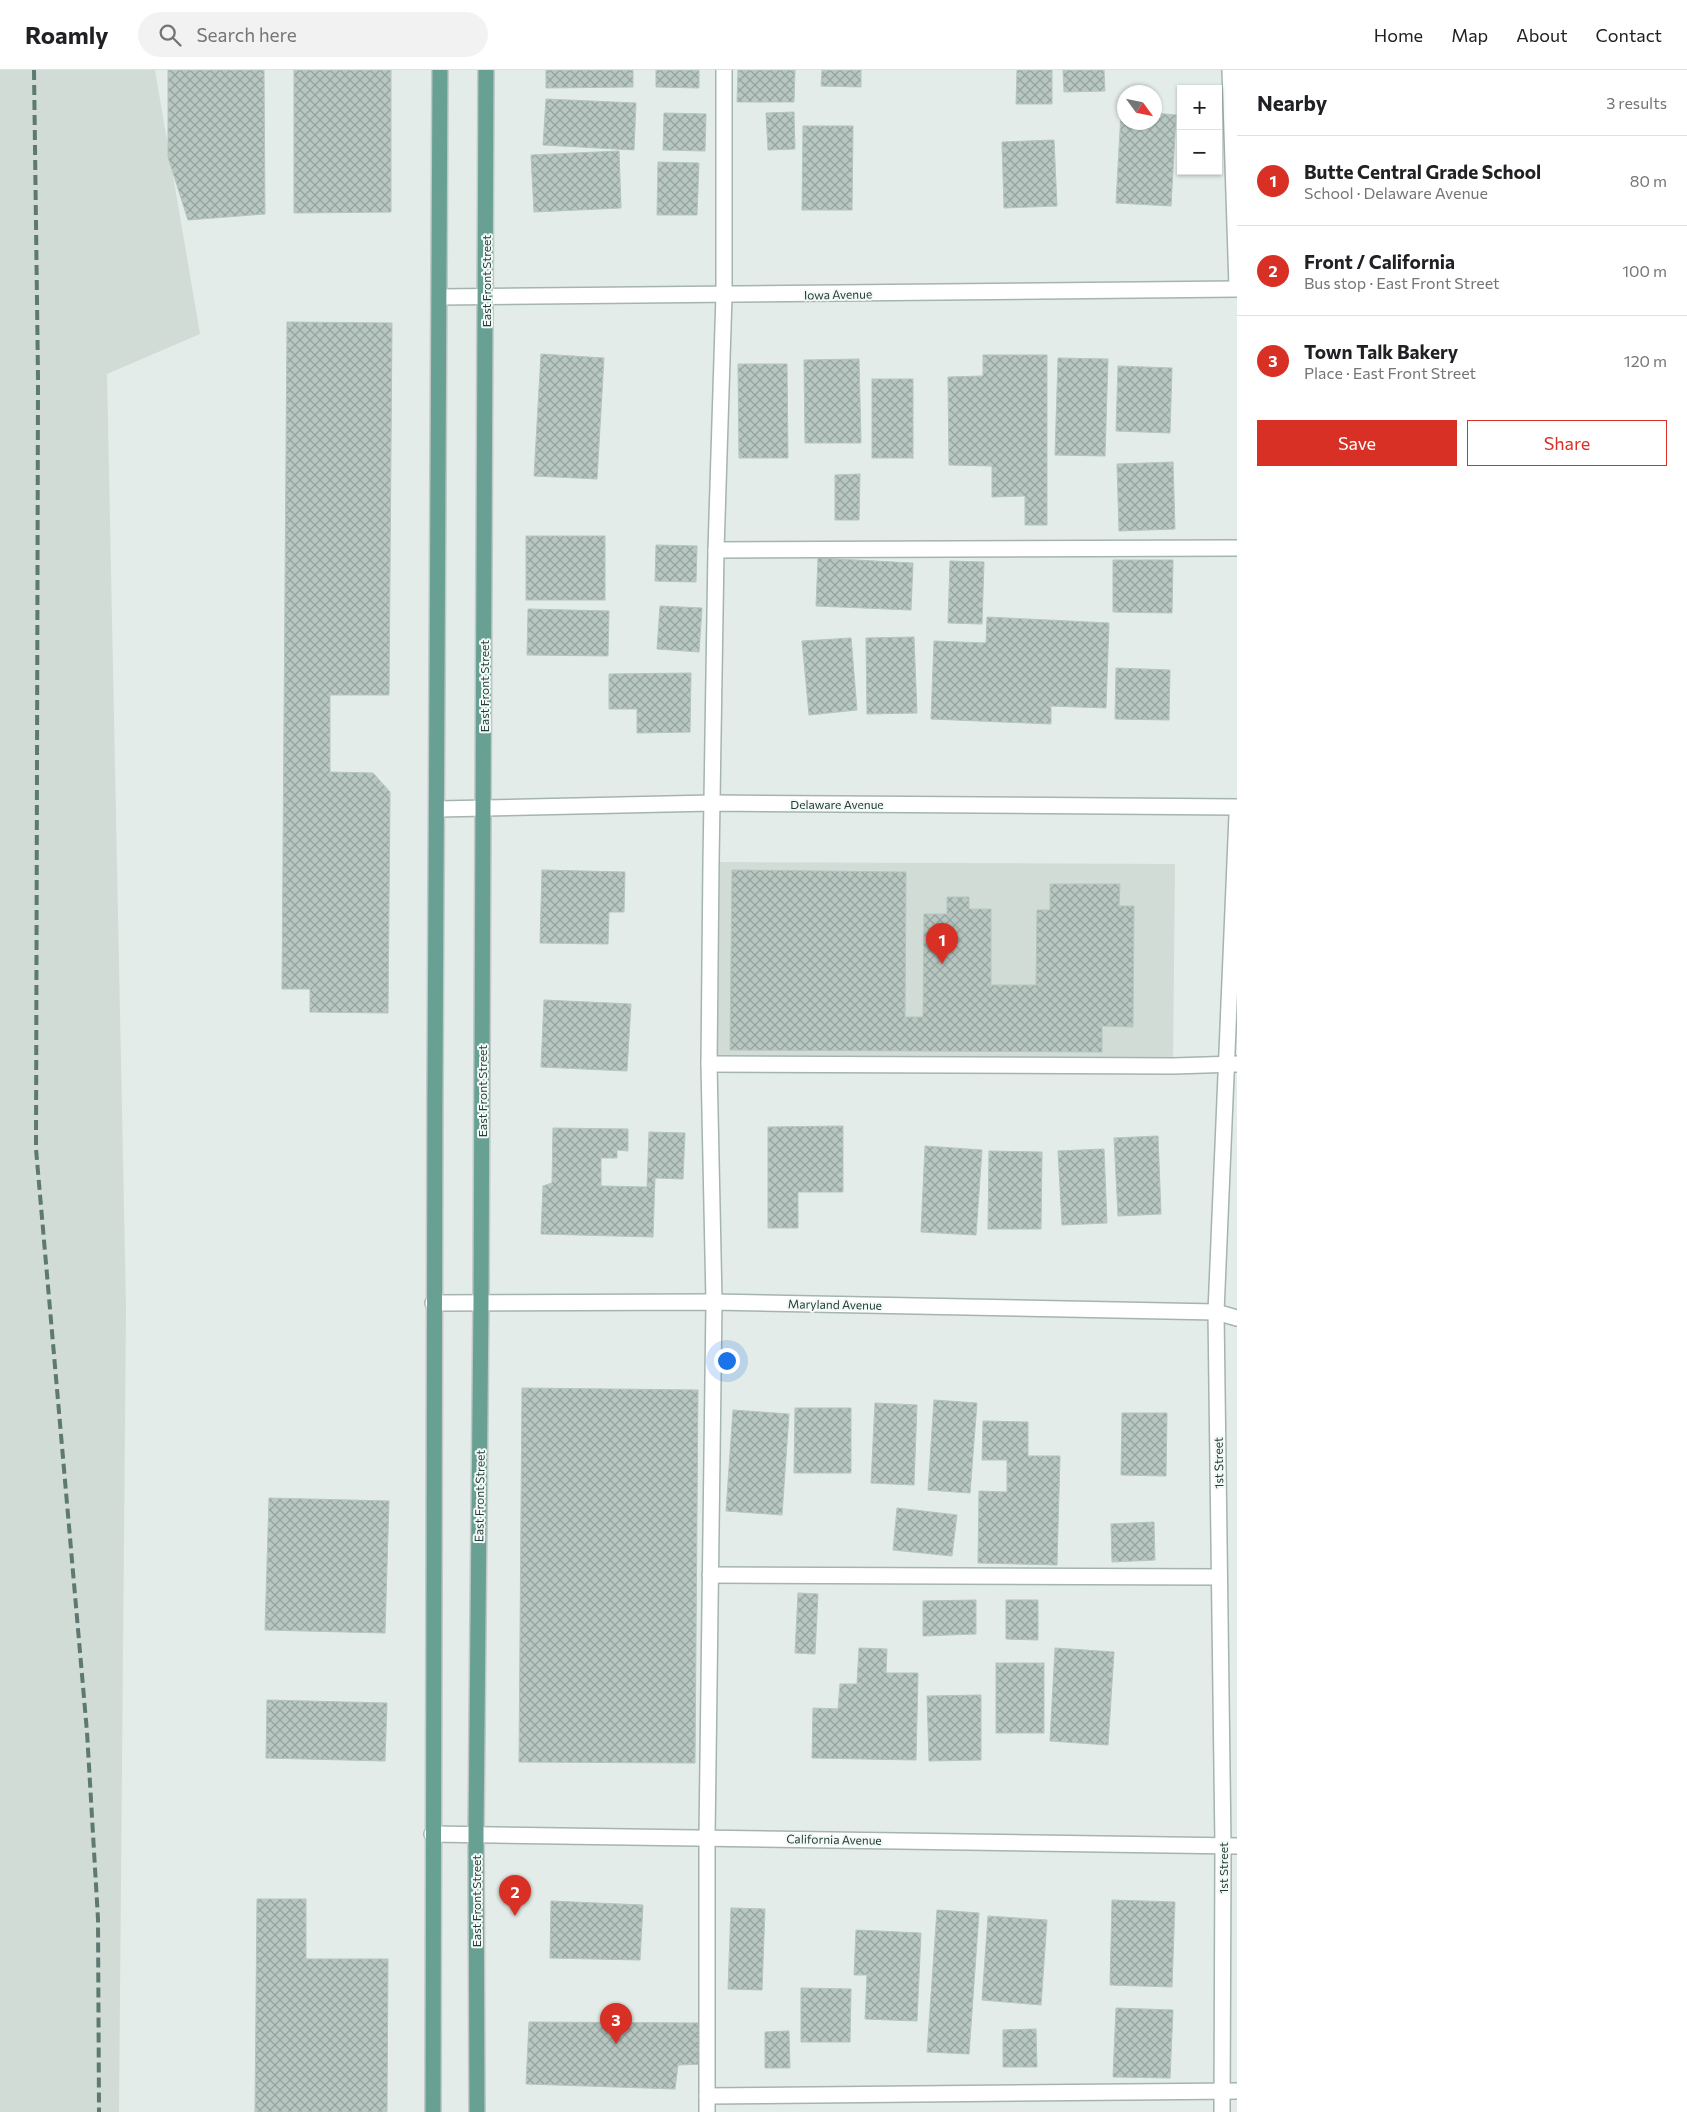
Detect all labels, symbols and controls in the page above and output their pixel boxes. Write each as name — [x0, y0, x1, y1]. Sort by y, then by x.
search box — [138, 12, 488, 57]
text: Roamly — [25, 20, 108, 49]
icon: search — [156, 21, 184, 49]
text: Search here — [196, 23, 297, 46]
text: Home — [1374, 24, 1423, 46]
text: Map — [1451, 24, 1488, 46]
text: About — [1516, 24, 1568, 46]
text: Contact — [1596, 24, 1662, 46]
north arrow — [1117, 85, 1162, 130]
map controls — [1177, 85, 1222, 175]
button: + — [1177, 85, 1222, 130]
text: Nearby — [1257, 90, 1327, 115]
text: 3 results — [1606, 93, 1667, 112]
button: − — [1177, 130, 1222, 175]
text: Butte Central Grade School — [1304, 160, 1541, 183]
text: 1 — [1269, 171, 1277, 190]
text: 80 m — [1630, 171, 1667, 190]
text: School · Delaware Avenue — [1304, 183, 1488, 202]
street label: East Front Street — [479, 235, 493, 327]
text: Front / California — [1304, 250, 1455, 273]
text: 2 — [1268, 261, 1278, 280]
text: 100 m — [1622, 261, 1667, 280]
text: Bus stop · East Front Street — [1304, 273, 1500, 292]
street label: Iowa Avenue — [804, 286, 872, 302]
text: Town Talk Bakery — [1304, 340, 1458, 363]
text: 3 — [1268, 351, 1278, 370]
text: 120 m — [1624, 351, 1667, 370]
text: Place · East Front Street — [1304, 363, 1476, 382]
button: Save — [1257, 420, 1457, 466]
button: Share — [1467, 420, 1667, 466]
street label: East Front Street — [477, 640, 491, 732]
street label: Delaware Avenue — [790, 797, 884, 811]
pin: 1 — [926, 923, 958, 964]
street label: East Front Street — [475, 1045, 489, 1137]
street label: Maryland Avenue — [788, 1296, 882, 1312]
your location — [714, 1348, 740, 1374]
street label: 1st Street — [1211, 1437, 1225, 1489]
street label: East Front Street — [471, 1450, 487, 1542]
street label: California Avenue — [786, 1831, 882, 1847]
street label: 1st Street — [1216, 1842, 1230, 1894]
street label: East Front Street — [469, 1855, 483, 1947]
pin: 2 — [499, 1875, 531, 1916]
pin: 3 — [600, 2003, 632, 2044]

